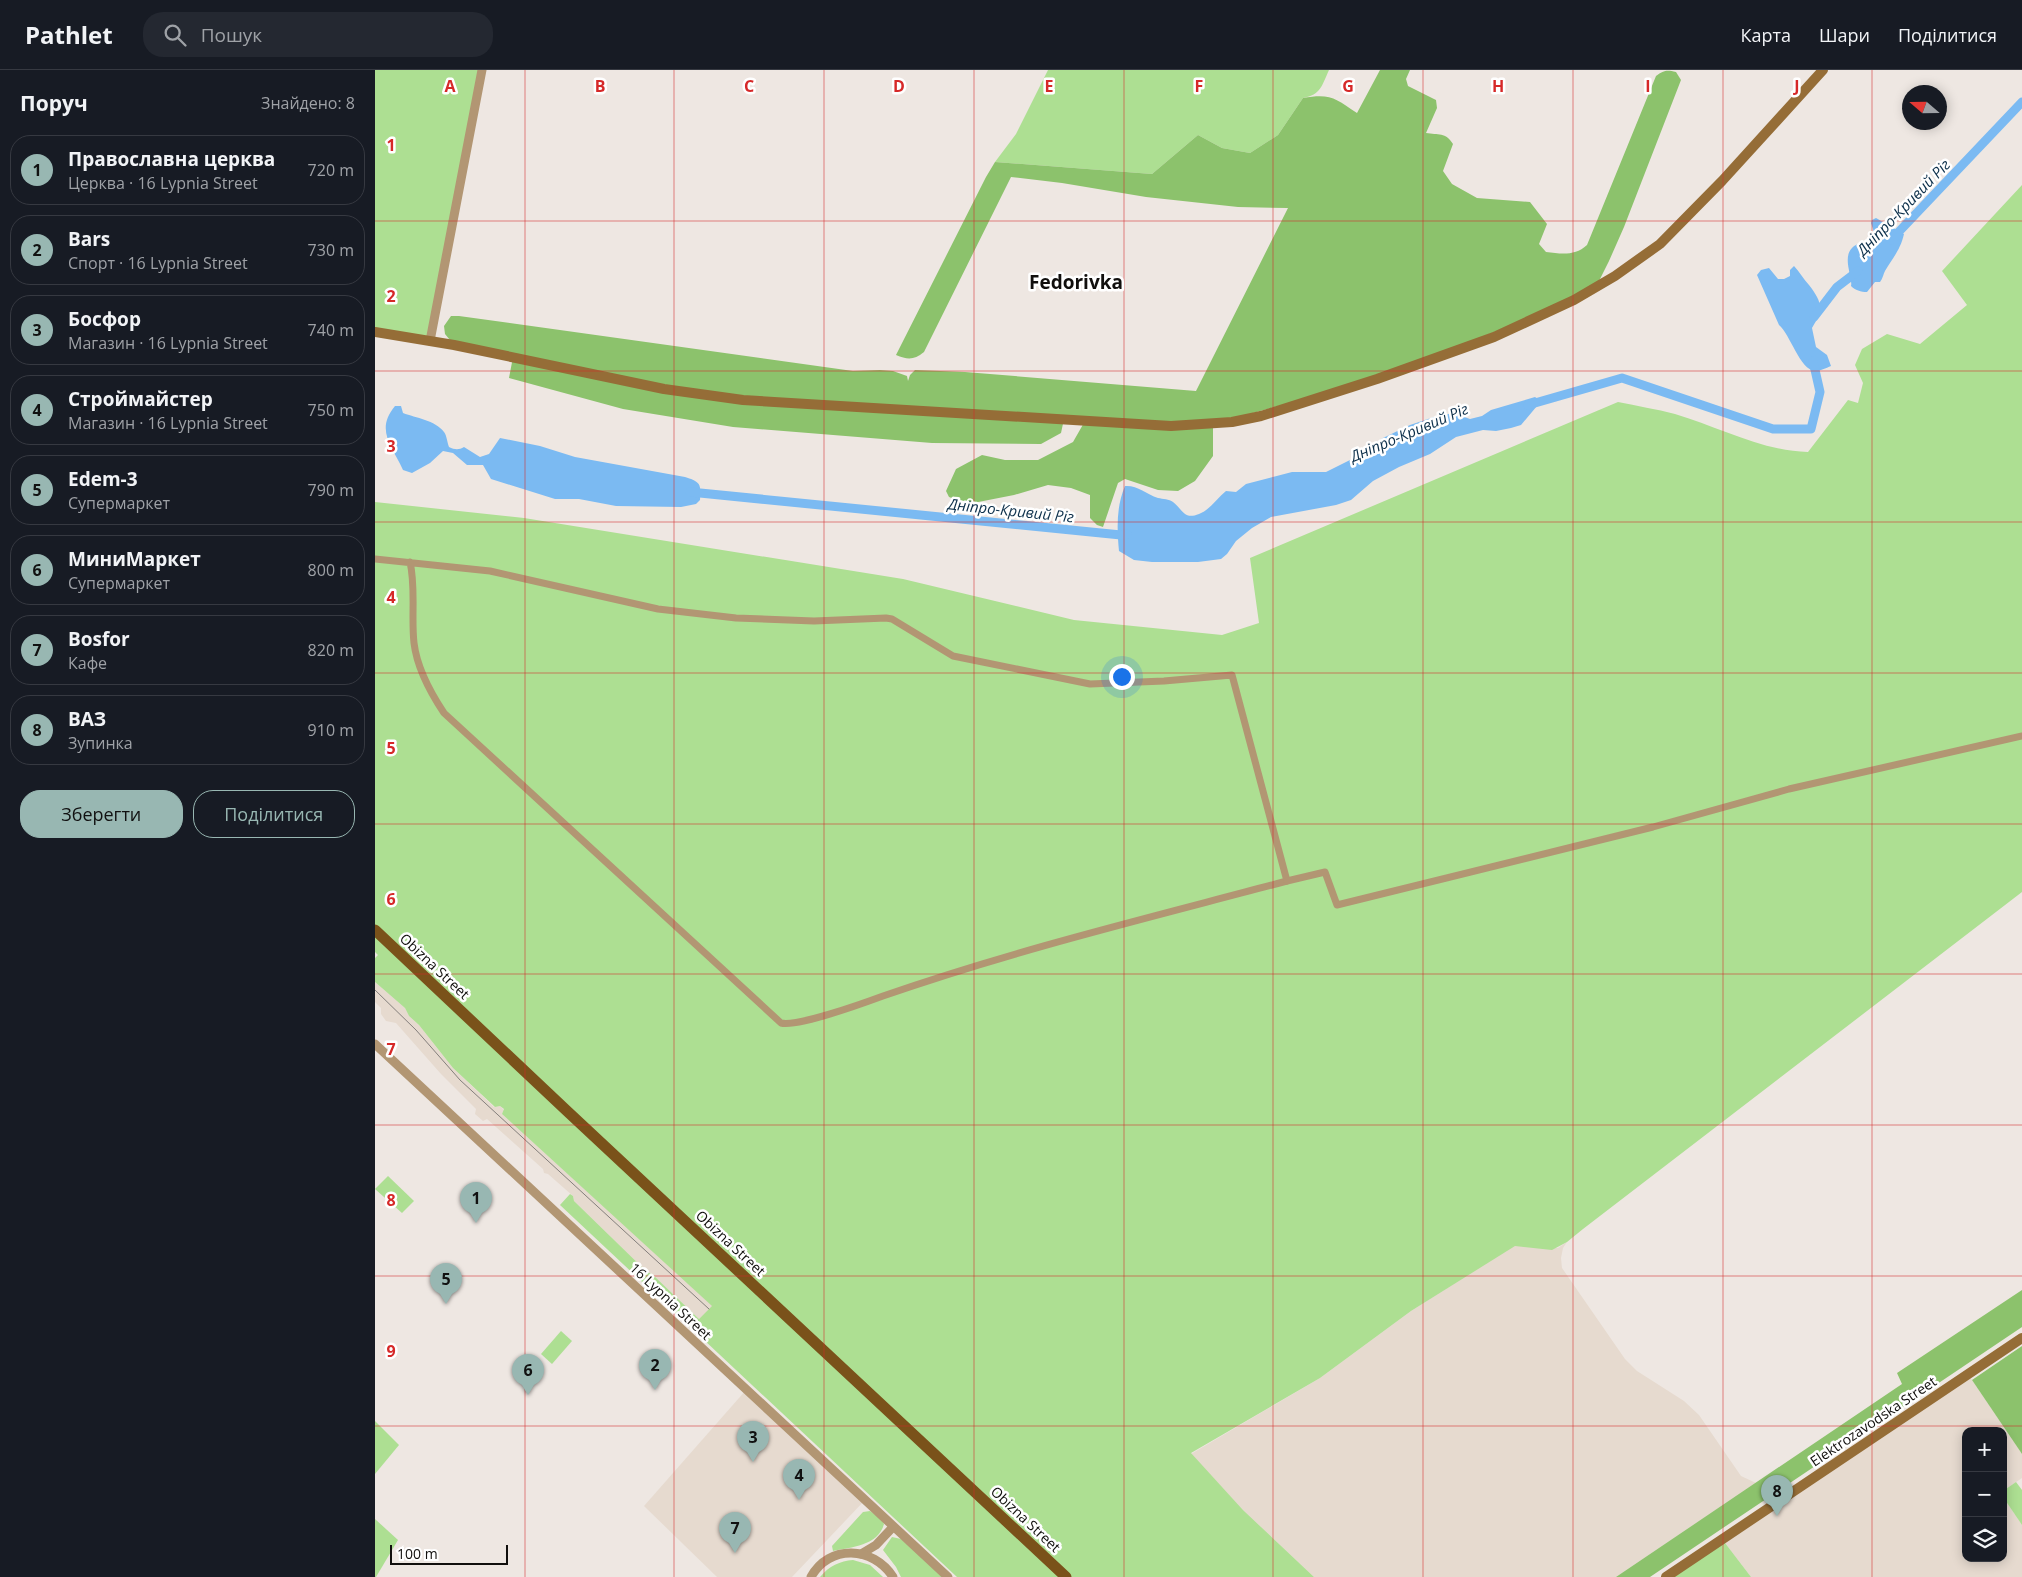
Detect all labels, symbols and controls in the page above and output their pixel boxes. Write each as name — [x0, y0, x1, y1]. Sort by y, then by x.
search box — [143, 12, 493, 57]
text: Pathlet — [25, 18, 113, 51]
icon: search — [161, 21, 189, 49]
text: Пошук — [201, 22, 262, 48]
text: Карта — [1740, 23, 1791, 47]
text: Шари — [1819, 23, 1870, 47]
text: Поділитися — [1898, 23, 1997, 47]
text: A — [444, 75, 456, 97]
text: B — [595, 75, 605, 97]
text: C — [744, 75, 754, 97]
text: D — [893, 75, 905, 97]
text: E — [1045, 75, 1054, 97]
text: F — [1195, 75, 1203, 97]
text: G — [1342, 75, 1354, 97]
text: H — [1492, 75, 1504, 97]
text: I — [1645, 75, 1651, 97]
text: J — [1792, 75, 1800, 97]
north arrow — [1902, 85, 1947, 130]
text: Поруч — [20, 89, 88, 117]
text: Знайдено: 8 — [261, 92, 355, 114]
text: 1 — [386, 134, 396, 156]
text: Православна церква — [68, 146, 275, 172]
water label: Дніпро-Кривий Ріг — [1850, 154, 1954, 261]
text: 1 — [32, 159, 42, 181]
text: 720 m — [308, 159, 354, 181]
text: Церква · 16 Lypnia Street — [68, 172, 258, 194]
text: Bars — [68, 226, 110, 252]
text: 2 — [32, 239, 42, 261]
text: 730 m — [308, 239, 354, 261]
text: Спорт · 16 Lypnia Street — [68, 252, 248, 274]
district label: Fedorivka — [1029, 269, 1123, 295]
text: 2 — [386, 285, 396, 307]
text: Босфор — [68, 306, 141, 332]
text: 3 — [32, 319, 42, 341]
text: 740 m — [308, 319, 354, 341]
text: Магазин · 16 Lypnia Street — [68, 332, 268, 354]
text: Строймайстер — [68, 386, 213, 412]
water label: Дніпро-Кривий Ріг — [1345, 398, 1471, 467]
text: 4 — [32, 399, 42, 421]
text: 750 m — [308, 399, 354, 421]
text: Магазин · 16 Lypnia Street — [68, 412, 268, 434]
text: 3 — [386, 435, 396, 457]
text: Edem-3 — [68, 466, 138, 492]
text: 5 — [32, 479, 42, 501]
text: 790 m — [308, 479, 354, 501]
text: Супермаркет — [68, 492, 170, 514]
water label: Дніпро-Кривий Ріг — [945, 493, 1075, 527]
text: МиниМаркет — [68, 546, 201, 572]
text: 6 — [32, 559, 42, 581]
text: 800 m — [308, 559, 354, 581]
text: Супермаркет — [68, 572, 170, 594]
text: 4 — [386, 586, 396, 608]
text: Bosfor — [68, 626, 130, 652]
text: 7 — [32, 639, 42, 661]
text: 820 m — [308, 639, 354, 661]
text: Кафе — [68, 652, 107, 674]
your location — [1109, 664, 1135, 690]
text: ВАЗ — [68, 706, 106, 732]
text: 8 — [32, 719, 42, 741]
text: 910 m — [308, 719, 354, 741]
text: Зупинка — [68, 732, 133, 754]
text: 5 — [386, 737, 396, 759]
button: Зберегти — [20, 790, 183, 838]
button: Поділитися — [193, 790, 355, 838]
text: 6 — [386, 888, 396, 910]
street label: Obizna Street — [396, 929, 474, 1003]
text: 7 — [386, 1038, 396, 1060]
pin: 1 — [460, 1182, 492, 1223]
text: 8 — [386, 1189, 396, 1211]
street label: Obizna Street — [692, 1206, 770, 1280]
street label: 16 Lypnia Street — [626, 1258, 716, 1344]
pin: 5 — [430, 1263, 462, 1304]
text: 9 — [386, 1340, 396, 1362]
pin: 2 — [639, 1349, 671, 1390]
pin: 6 — [512, 1354, 544, 1395]
street label: Elektrozavodska Street — [1806, 1372, 1940, 1470]
pin: 3 — [737, 1421, 769, 1462]
map controls — [1962, 1427, 2007, 1562]
button: + — [1962, 1427, 2007, 1472]
pin: 4 — [783, 1459, 815, 1500]
button: − — [1962, 1472, 2007, 1517]
pin: 8 — [1761, 1475, 1793, 1516]
street label: Obizna Street — [987, 1482, 1065, 1556]
pin: 7 — [719, 1512, 751, 1553]
button: layers — [1962, 1517, 2007, 1562]
scale bar — [390, 1542, 507, 1565]
text: 100 m — [397, 1544, 438, 1563]

